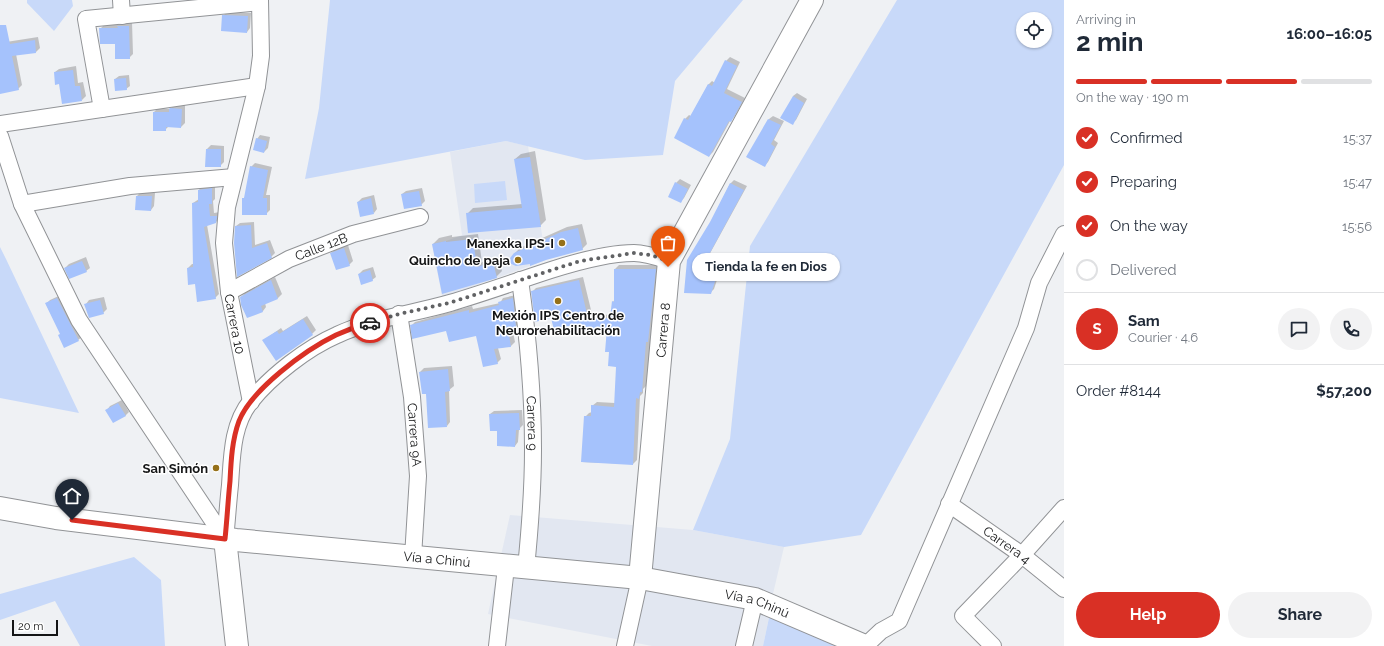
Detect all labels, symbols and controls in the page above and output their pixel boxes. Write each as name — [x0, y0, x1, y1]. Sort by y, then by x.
map controls — [1016, 12, 1052, 48]
button: locate — [1016, 12, 1052, 48]
text: Arriving in — [1076, 12, 1136, 27]
text: 16:00–16:05 — [1287, 25, 1372, 43]
text: 2 min — [1076, 27, 1143, 57]
text: On the way · 190 m — [1076, 90, 1189, 105]
icon: check — [1076, 127, 1098, 149]
text: Confirmed — [1110, 129, 1183, 147]
text: 15:37 — [1343, 131, 1372, 146]
icon: check — [1076, 171, 1098, 193]
text: Preparing — [1110, 173, 1177, 191]
text: 15:47 — [1343, 175, 1372, 190]
icon: check — [1076, 215, 1098, 237]
text: On the way — [1110, 217, 1188, 235]
text: 15:56 — [1342, 219, 1372, 234]
pin — [651, 226, 685, 267]
street label: Calle 12B — [293, 230, 350, 264]
icon: bag — [657, 232, 679, 254]
place label: Manexka IPS-I — [466, 236, 554, 251]
marker: Manexka IPS-I — [557, 238, 567, 248]
place label: Quincho de paja — [409, 253, 511, 268]
callout: Tienda la fe en Dios — [692, 253, 840, 281]
marker: Quincho de paja — [513, 255, 523, 265]
text: Tienda la fe en Dios — [705, 259, 827, 274]
text: Delivered — [1110, 261, 1177, 279]
street label: Carrera 10 — [221, 293, 248, 356]
marker: Mexión IPS Centro de Neurorehabilitación — [553, 296, 563, 306]
street label: Carrera 8 — [653, 302, 673, 358]
courier — [350, 303, 390, 343]
place label: Mexión IPS Centro de Neurorehabilitación — [492, 308, 624, 338]
button: chat — [1278, 308, 1320, 350]
button: phone — [1330, 308, 1372, 350]
icon: car — [359, 312, 381, 334]
text: Sam — [1128, 312, 1160, 330]
text: S — [1092, 320, 1102, 338]
text: Courier · 4.6 — [1128, 330, 1198, 345]
text: Order #8144 — [1076, 382, 1161, 400]
text: $57,200 — [1316, 382, 1372, 400]
street label: Carrera 9 — [524, 395, 540, 451]
street label: Carrera 9A — [404, 402, 424, 468]
place label: San Simón — [143, 461, 208, 476]
marker: San Simón — [211, 463, 221, 473]
pin — [55, 479, 89, 520]
icon: home — [61, 485, 83, 507]
street label: Carrera 4 — [980, 523, 1034, 567]
street label: Vía a Chinú — [403, 549, 471, 570]
street label: Vía a Chinú — [724, 587, 791, 621]
button: Help — [1076, 592, 1220, 638]
button: Share — [1228, 592, 1372, 638]
scale bar — [12, 618, 58, 637]
text: 20 m — [18, 620, 43, 633]

